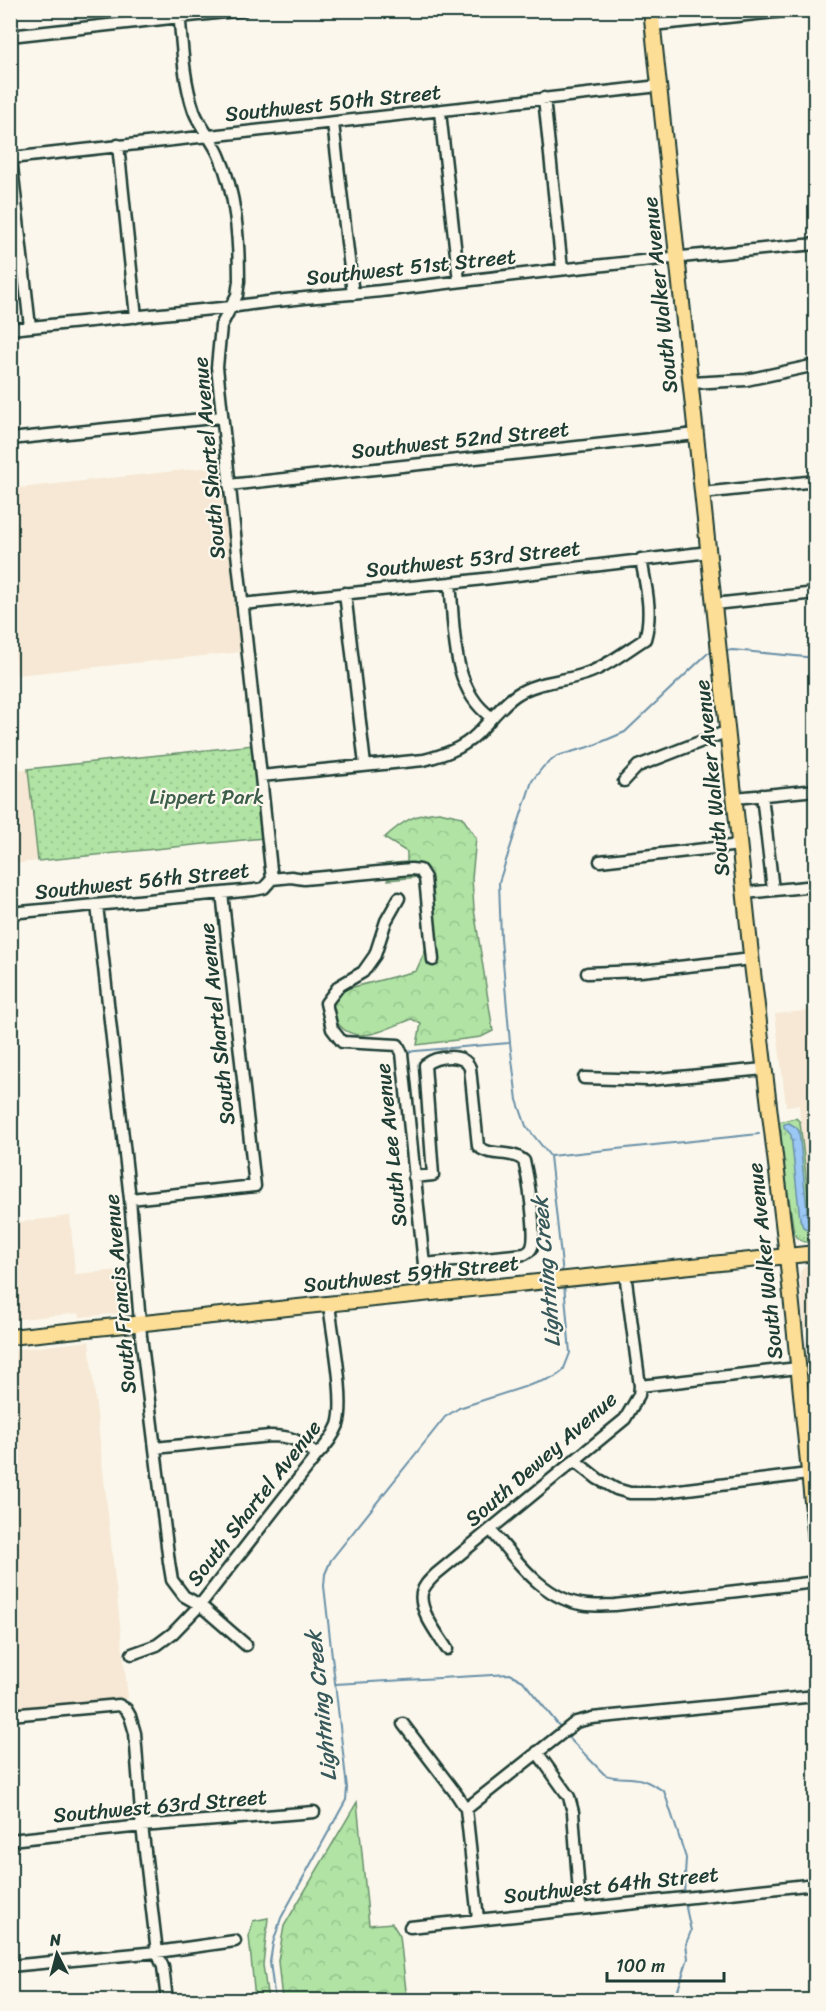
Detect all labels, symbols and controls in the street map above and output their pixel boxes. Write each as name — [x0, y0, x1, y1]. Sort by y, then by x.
street label: Southwest 50th Street — [223, 73, 443, 133]
street label: South Walker Avenue — [631, 195, 689, 395]
street label: Southwest 51st Street — [304, 237, 518, 297]
street label: South Shartel Avenue — [181, 355, 237, 561]
street label: Southwest 52nd Street — [349, 410, 571, 470]
street label: Southwest 53rd Street — [364, 529, 582, 589]
street label: South Walker Avenue — [683, 678, 741, 878]
park label: Lippert Park — [150, 778, 264, 816]
street label: Southwest 56th Street — [33, 851, 251, 911]
street label: South Shartel Avenue — [187, 921, 247, 1127]
street label: South Lee Avenue — [363, 1061, 418, 1229]
street label: South Walker Avenue — [736, 1161, 794, 1361]
street label: South Francis Avenue — [92, 1192, 148, 1396]
water label: Lightning Creek — [520, 1192, 572, 1349]
street label: Southwest 59th Street — [301, 1244, 521, 1304]
street label: South Dewey Avenue — [456, 1381, 626, 1537]
street label: South Shartel Avenue — [176, 1411, 332, 1595]
water label: Lightning Creek — [293, 1626, 348, 1783]
street label: Southwest 63rd Street — [51, 1778, 269, 1834]
street label: Southwest 64th Street — [502, 1855, 720, 1915]
north arrow — [27, 1924, 87, 1984]
text: N — [47, 1924, 63, 1955]
scale bar — [607, 1945, 724, 1983]
text: 100 m — [616, 1950, 665, 1982]

